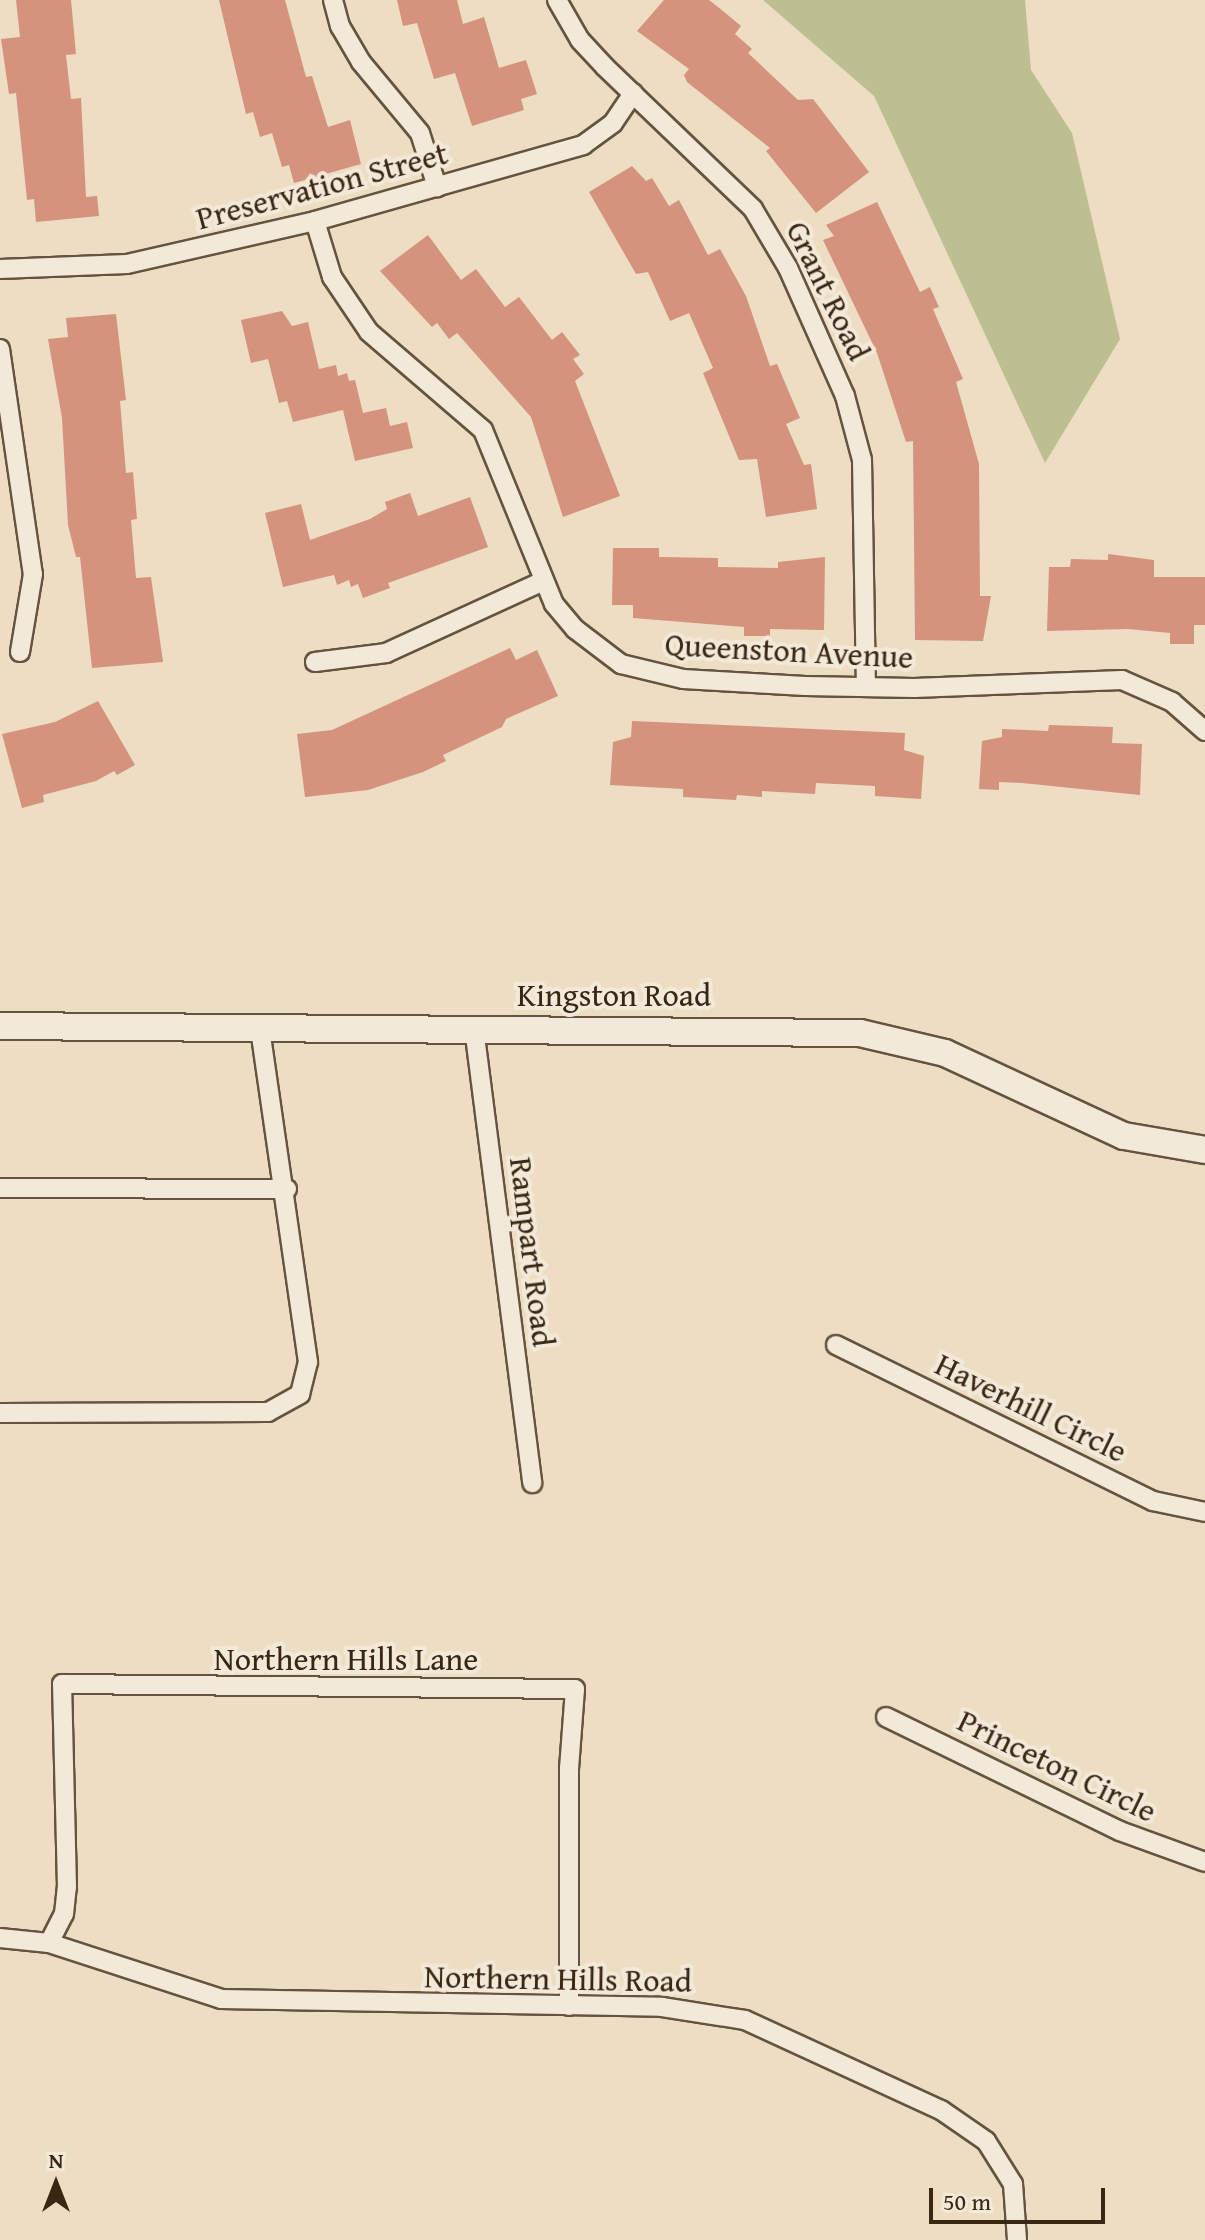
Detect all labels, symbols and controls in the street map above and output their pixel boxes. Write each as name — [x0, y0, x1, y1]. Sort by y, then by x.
street label: Preservation Street — [192, 134, 452, 238]
street label: Grant Road — [778, 215, 878, 367]
street label: Queenston Avenue — [664, 625, 914, 677]
street label: Kingston Road — [517, 976, 711, 1014]
street label: Rampart Road — [501, 1155, 563, 1349]
street label: Haverhill Circle — [929, 1345, 1133, 1471]
street label: Northern Hills Lane — [214, 1640, 478, 1678]
street label: Princeton Circle — [952, 1701, 1162, 1831]
street label: Northern Hills Road — [424, 1957, 692, 2001]
north arrow — [16, 2144, 96, 2224]
text: N — [49, 2144, 63, 2176]
scale bar — [933, 2172, 1109, 2222]
text: 50 m — [943, 2184, 991, 2219]

